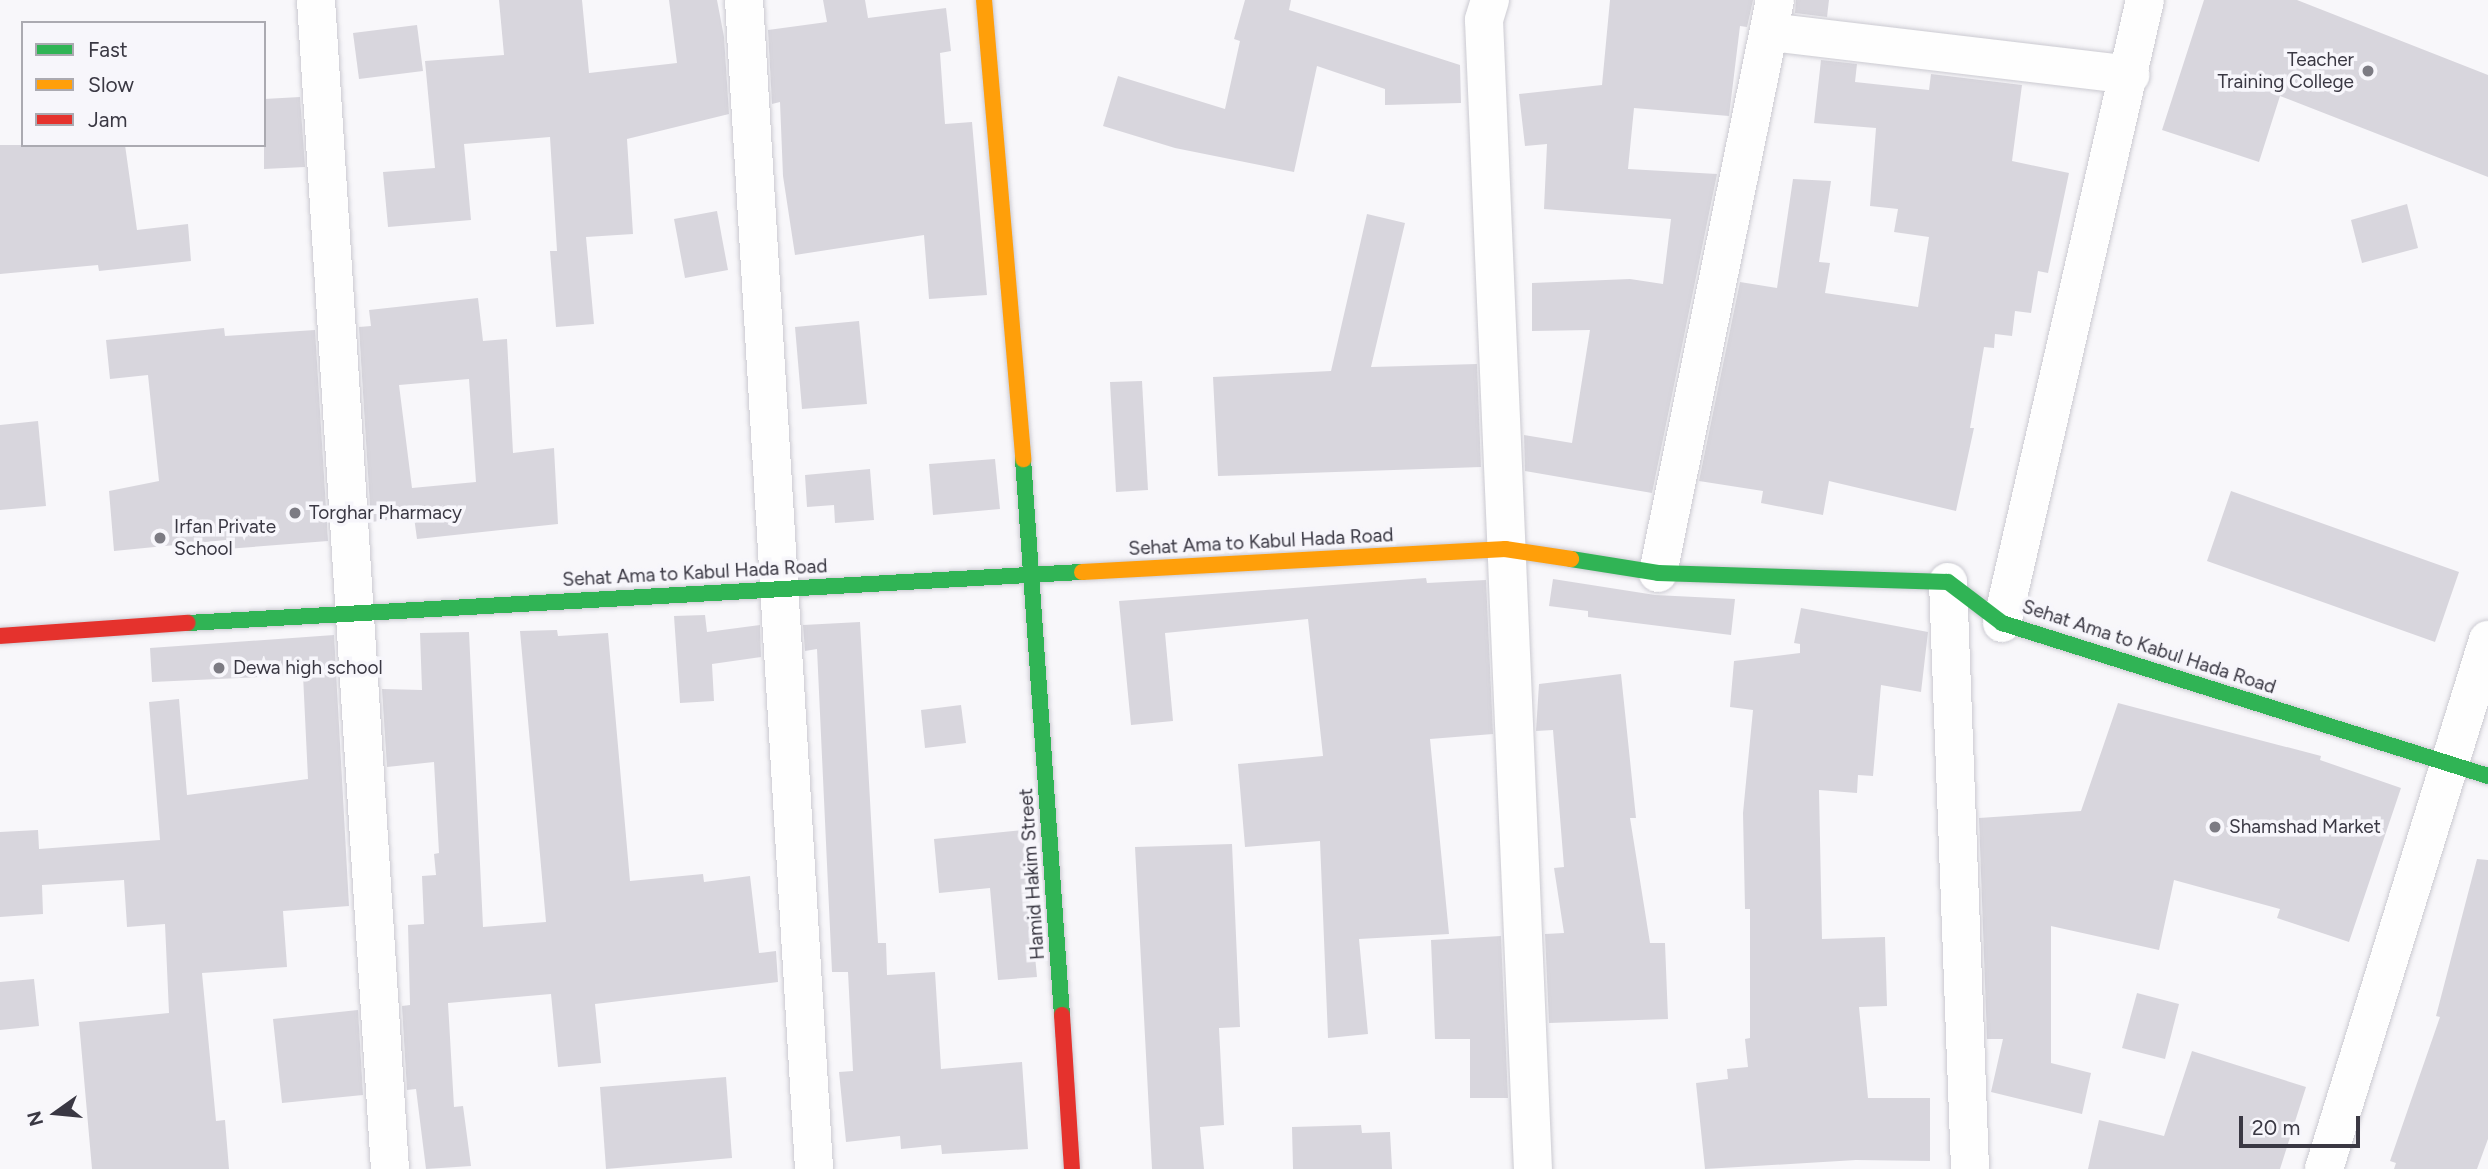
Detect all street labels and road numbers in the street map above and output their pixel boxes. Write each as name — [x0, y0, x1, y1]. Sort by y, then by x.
street label: Sehat Ama to Kabul Hada Road — [1128, 524, 1394, 560]
street label: Sehat Ama to Kabul Hada Road — [562, 555, 828, 591]
street label: Sehat Ama to Kabul Hada Road — [2019, 595, 2279, 699]
street label: Hamid Hakim Street — [1015, 787, 1049, 961]

